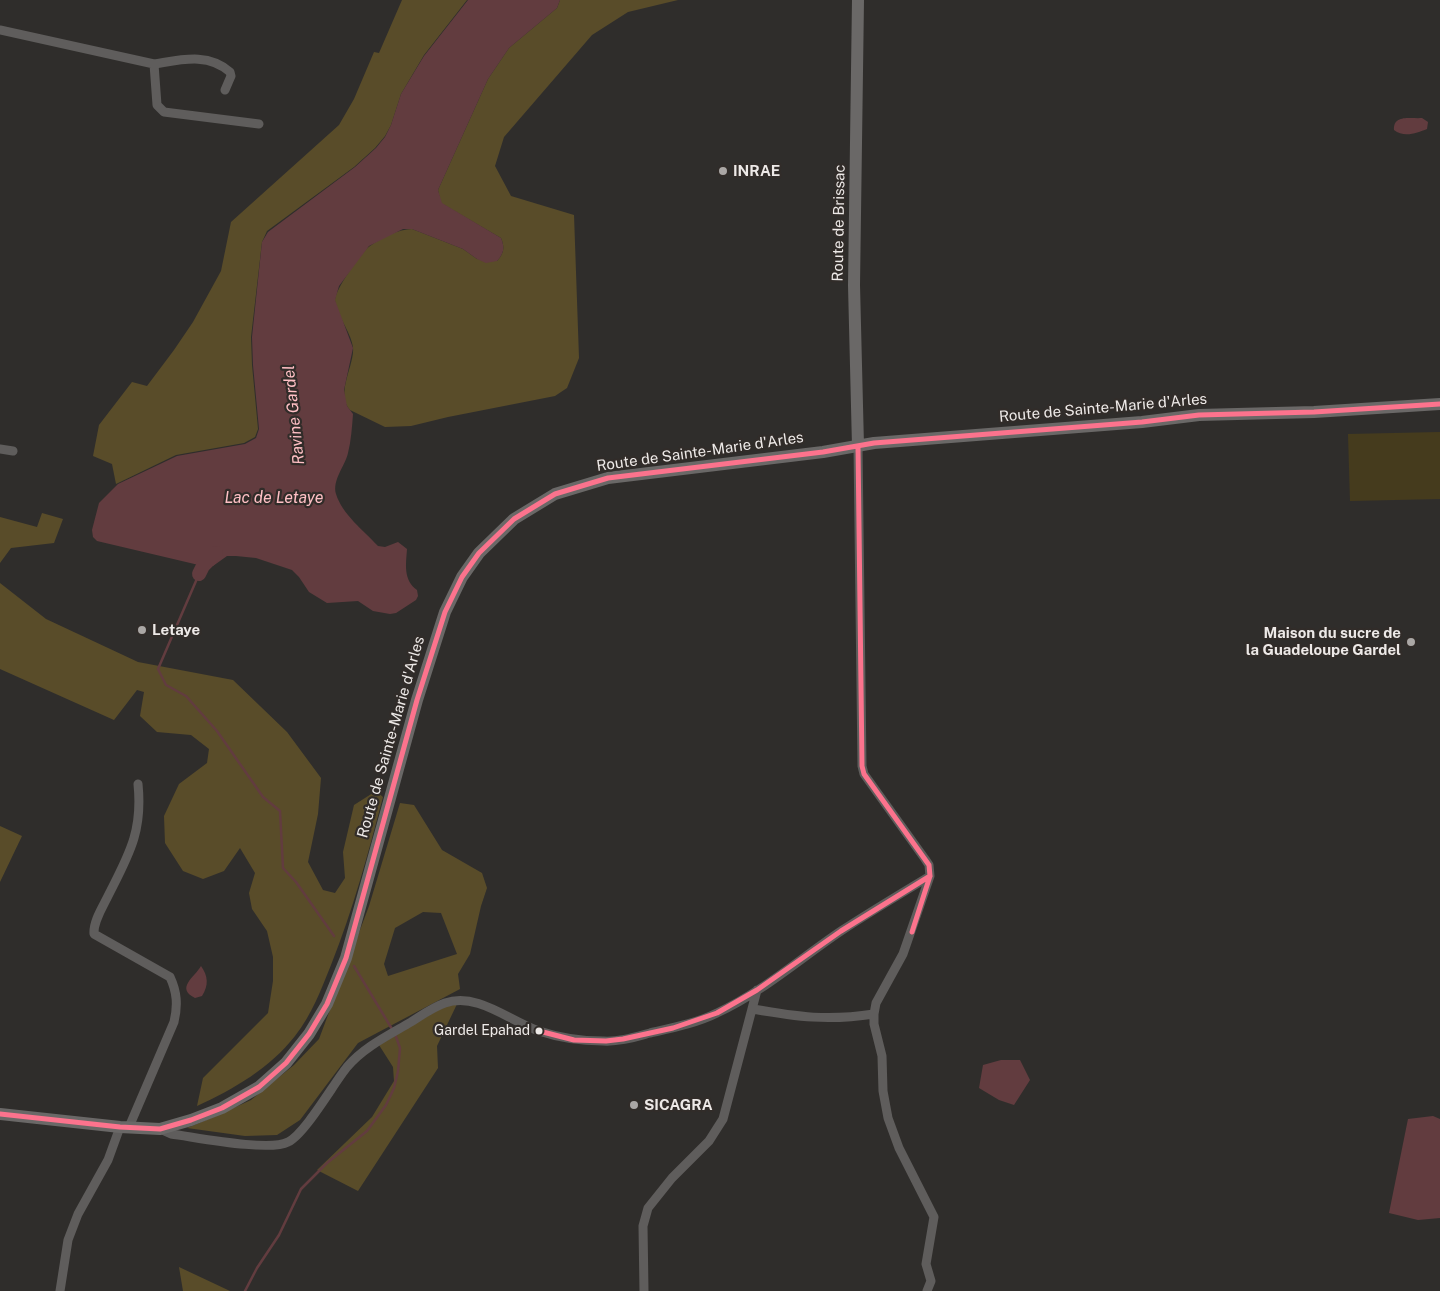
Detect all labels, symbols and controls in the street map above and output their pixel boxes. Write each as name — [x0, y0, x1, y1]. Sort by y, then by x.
place label: INRAE — [733, 162, 780, 180]
street label: Route de Brissac — [829, 164, 849, 282]
marker: INRAE — [717, 165, 729, 177]
water label: Ravine Gardel — [279, 364, 309, 466]
street label: Route de Sainte-Marie d'Arles — [998, 390, 1208, 426]
street label: Route de Sainte-Marie d'Arles — [595, 429, 805, 475]
water label: Lac de Letaye — [224, 488, 324, 508]
place label: Letaye — [152, 621, 200, 639]
marker: Letaye — [136, 624, 148, 636]
place label: Maison du sucre de la Guadeloupe Gardel — [1246, 624, 1401, 659]
street label: Route de Sainte-Marie d'Arles — [354, 634, 428, 840]
marker: Maison du sucre de la Guadeloupe Gardel — [1405, 636, 1417, 648]
place label: Gardel Epahad — [434, 1023, 530, 1039]
marker: Gardel Epahad — [534, 1026, 544, 1036]
place label: SICAGRA — [644, 1096, 713, 1114]
marker: SICAGRA — [628, 1099, 640, 1111]

